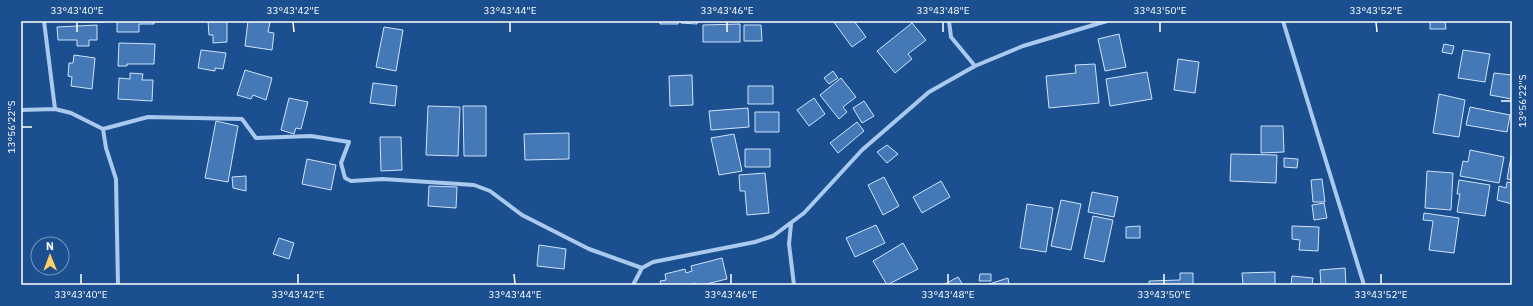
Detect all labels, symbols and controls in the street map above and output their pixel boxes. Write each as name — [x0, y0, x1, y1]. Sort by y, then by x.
text: 33°43'40"E — [50, 4, 104, 17]
text: 33°43'42"E — [266, 4, 320, 17]
text: 33°43'44"E — [483, 4, 537, 17]
text: 33°43'46"E — [700, 4, 754, 17]
text: 33°43'48"E — [916, 4, 970, 17]
text: 33°43'50"E — [1133, 4, 1187, 17]
text: 33°43'52"E — [1349, 4, 1403, 17]
text: 13°56'22"S — [1516, 74, 1529, 128]
text: 13°56'22"S — [5, 100, 18, 154]
north arrow — [30, 236, 70, 276]
text: N — [46, 239, 54, 253]
text: 33°43'40"E — [54, 288, 108, 301]
text: 33°43'42"E — [271, 288, 325, 301]
text: 33°43'44"E — [488, 288, 542, 301]
text: 33°43'46"E — [704, 288, 758, 301]
text: 33°43'48"E — [921, 288, 975, 301]
text: 33°43'50"E — [1137, 288, 1191, 301]
text: 33°43'52"E — [1354, 288, 1408, 301]

